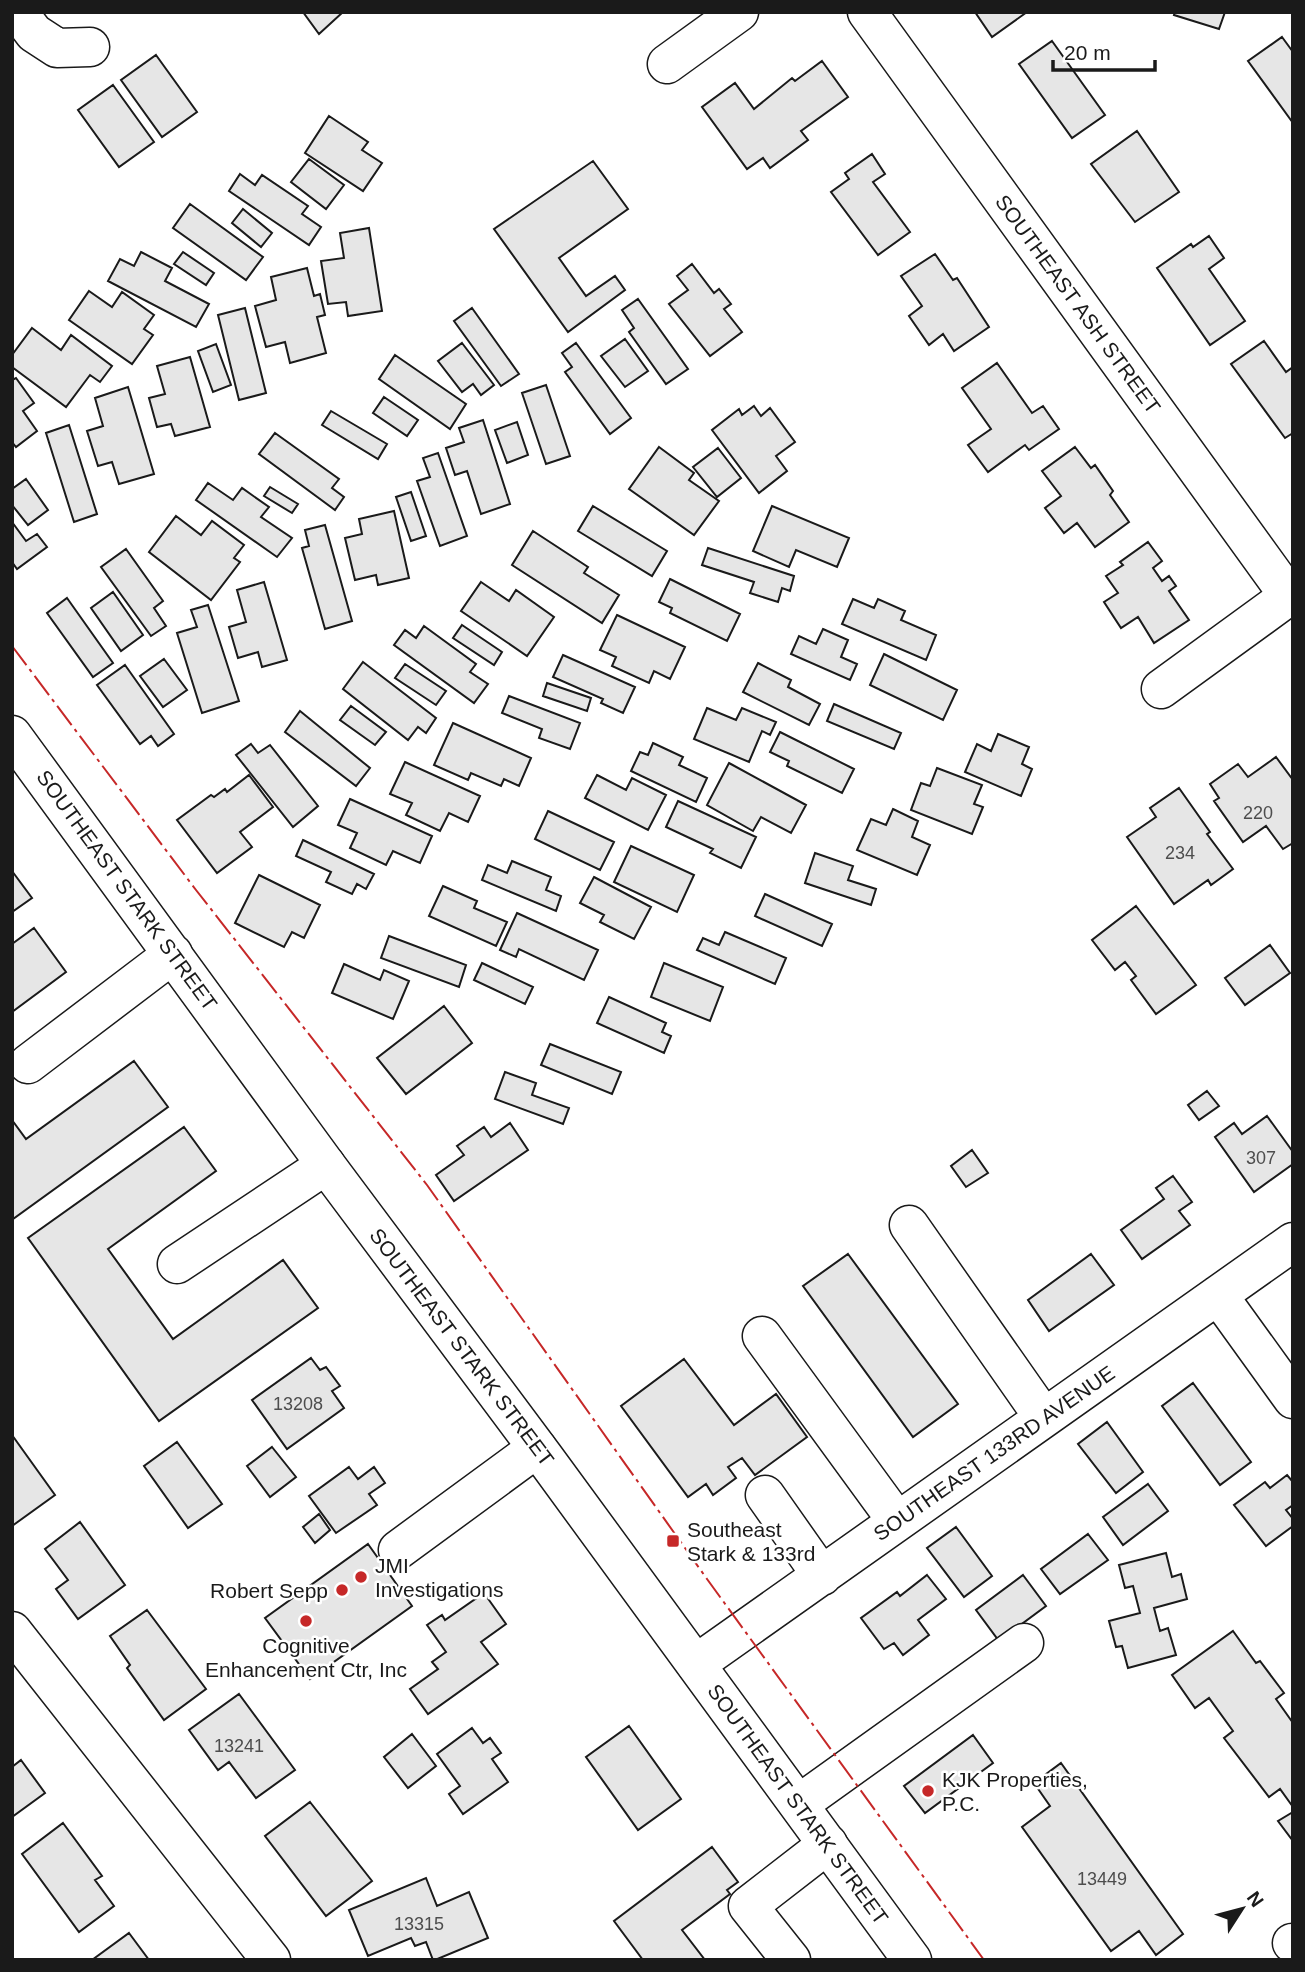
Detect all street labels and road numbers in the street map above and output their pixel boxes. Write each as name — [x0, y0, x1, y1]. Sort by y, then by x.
street label: SOUTHEAST ASH STREET — [991, 190, 1165, 418]
street label: SOUTHEAST STARK STREET — [32, 766, 222, 1015]
street label: SOUTHEAST STARK STREET — [365, 1224, 559, 1470]
street label: SOUTHEAST 133RD AVENUE — [869, 1361, 1119, 1545]
street label: SOUTHEAST STARK STREET — [703, 1680, 893, 1929]

